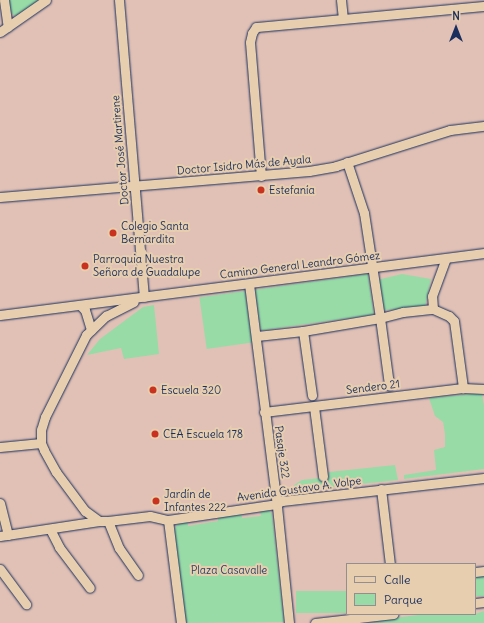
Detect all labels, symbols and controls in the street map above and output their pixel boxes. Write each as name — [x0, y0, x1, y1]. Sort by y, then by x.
north arrow — [436, 8, 476, 48]
text: N — [452, 9, 460, 23]
street label: Doctor José Martirene — [109, 95, 131, 205]
street label: Doctor Isidro Más de Ayala — [176, 153, 312, 177]
place label: Estefanía — [269, 183, 315, 197]
marker: Estefanía — [256, 185, 266, 195]
place label: Colegio Santa Bernardita — [121, 220, 189, 246]
marker: Colegio Santa Bernardita — [108, 228, 118, 238]
street label: Camino General Leandro Gómez — [219, 249, 381, 281]
place label: Parroquia Nuestra Señora de Guadalupe — [93, 253, 200, 279]
marker: Parroquia Nuestra Señora de Guadalupe — [80, 261, 90, 271]
street label: Sendero 21 — [345, 377, 401, 397]
place label: Escuela 320 — [161, 383, 221, 397]
marker: Escuela 320 — [148, 385, 158, 395]
street label: Pasaje 322 — [272, 425, 292, 479]
place label: CEA Escuela 178 — [163, 427, 243, 441]
marker: CEA Escuela 178 — [150, 429, 160, 439]
street label: Avenida Gustavo A. Volpe — [236, 474, 362, 504]
place label: Jardín de Infantes 222 — [164, 488, 226, 514]
marker: Jardín de Infantes 222 — [151, 496, 161, 506]
park label: Plaza Casavalle — [191, 563, 267, 577]
legend — [346, 563, 476, 615]
text: Calle — [384, 572, 411, 587]
text: Parque — [384, 592, 423, 607]

